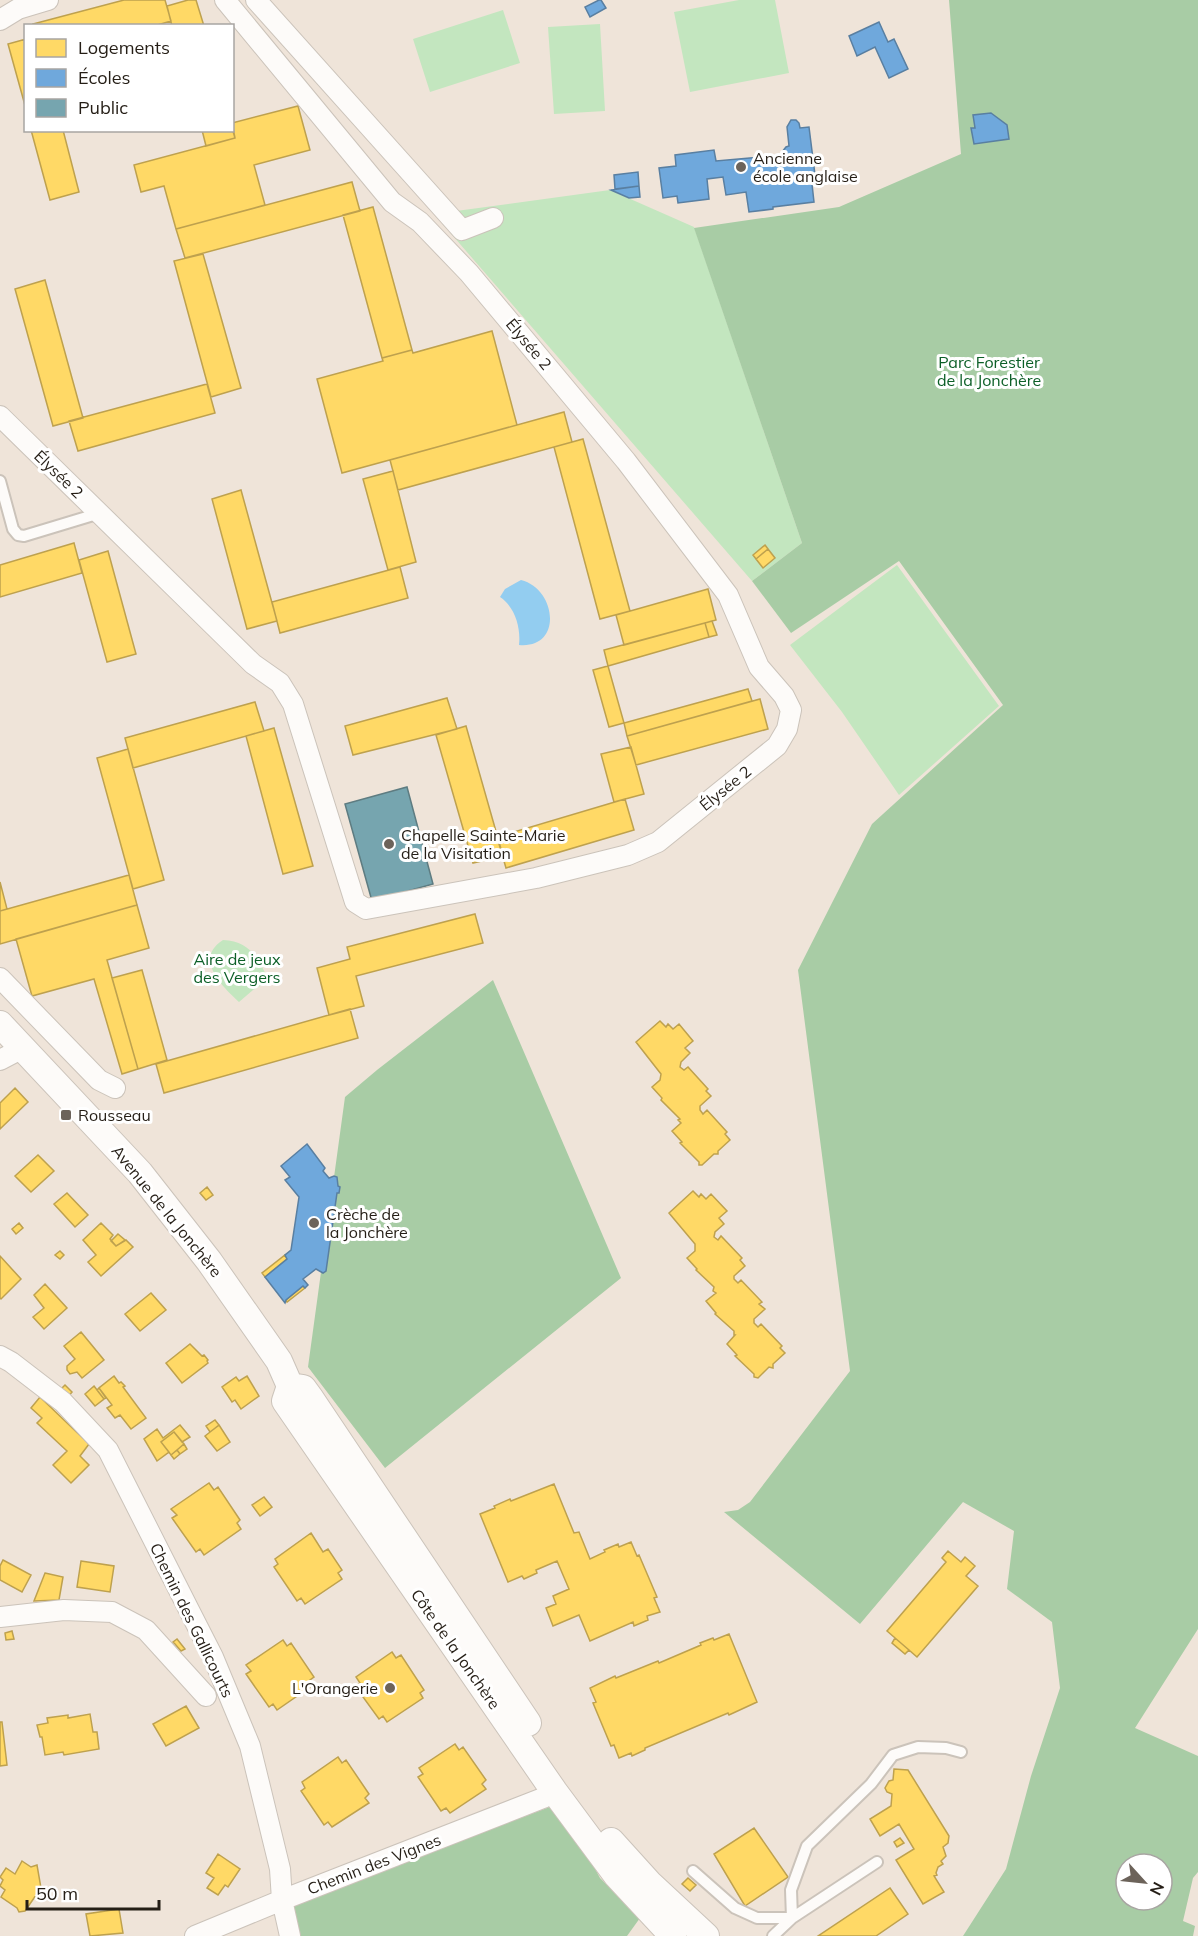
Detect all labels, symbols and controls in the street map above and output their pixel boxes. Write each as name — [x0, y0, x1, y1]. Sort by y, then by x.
legend — [24, 24, 234, 132]
text: Logements — [78, 36, 170, 59]
text: Écoles — [78, 66, 131, 89]
text: Public — [78, 96, 128, 119]
place label: Ancienne école anglaise — [753, 148, 858, 186]
marker: Ancienne école anglaise — [734, 160, 748, 174]
street label: Élysée 2 — [502, 314, 556, 374]
park label: Parc Forestier de la Jonchère — [937, 352, 1041, 390]
street label: Élysée 2 — [30, 446, 88, 502]
street label: Élysée 2 — [695, 761, 755, 815]
place label: Chapelle Sainte-Marie de la Visitation — [401, 825, 565, 863]
marker: Chapelle Sainte-Marie de la Visitation — [382, 837, 396, 851]
park label: Aire de jeux des Vergers — [193, 949, 281, 987]
place label: Rousseau — [78, 1105, 151, 1125]
marker: Rousseau — [59, 1108, 73, 1122]
street label: Avenue de la Jonchère — [108, 1141, 226, 1281]
place label: Crèche de la Jonchère — [326, 1204, 408, 1242]
marker: Crèche de la Jonchère — [307, 1216, 321, 1230]
street label: Chemin des Gallicourts — [146, 1539, 238, 1701]
street label: Côte de la Jonchère — [407, 1585, 505, 1713]
place label: L'Orangerie — [292, 1678, 378, 1698]
marker: L'Orangerie — [383, 1681, 397, 1695]
street label: Chemin des Vignes — [304, 1829, 444, 1899]
north arrow — [1114, 1852, 1174, 1912]
scale bar — [27, 1873, 159, 1911]
text: N — [1146, 1879, 1169, 1899]
text: 50 m — [36, 1882, 78, 1905]

